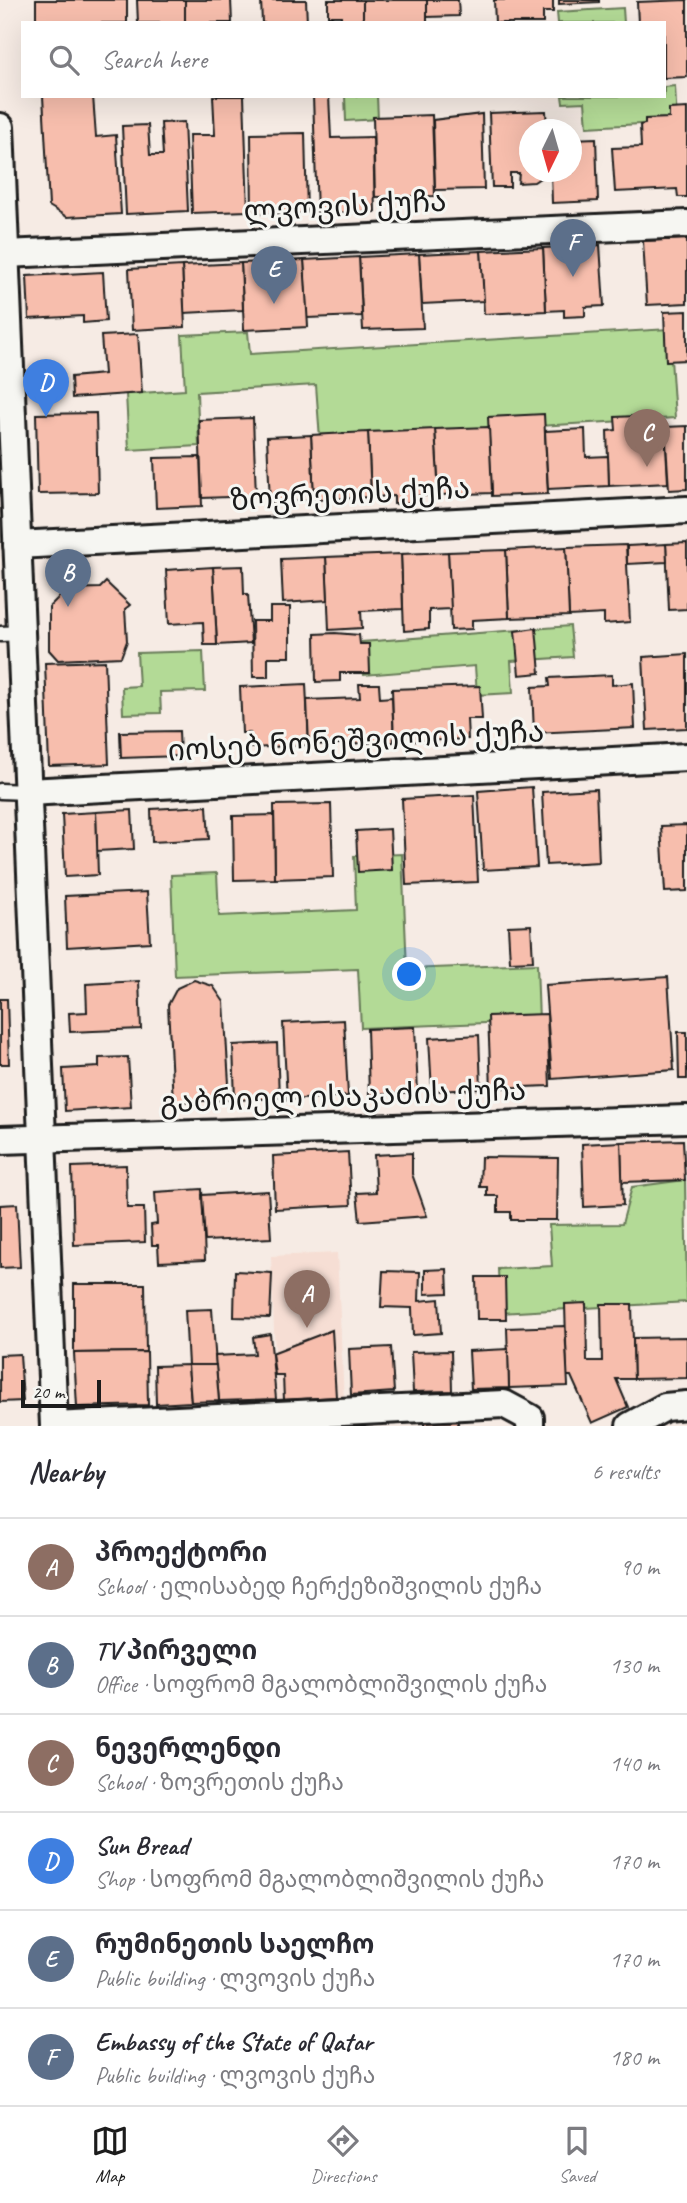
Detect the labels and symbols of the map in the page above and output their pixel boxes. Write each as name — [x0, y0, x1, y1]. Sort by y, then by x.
north arrow — [519, 119, 582, 182]
street label: ლვოვის ქუჩა — [243, 182, 447, 230]
pin: F — [550, 219, 596, 277]
pin: E — [251, 246, 297, 304]
pin: D — [23, 359, 69, 417]
pin: C — [624, 409, 670, 467]
street label: ზოვრეთის ქუჩა — [229, 469, 471, 519]
pin: B — [45, 549, 91, 607]
street label: იოსებ ნონეშვილის ქუჩა — [167, 712, 545, 770]
your location — [392, 957, 426, 991]
street label: გაბრიელ ისაკაძის ქუჩა — [159, 1071, 527, 1121]
pin: A — [284, 1270, 330, 1328]
scale bar — [21, 1377, 102, 1409]

